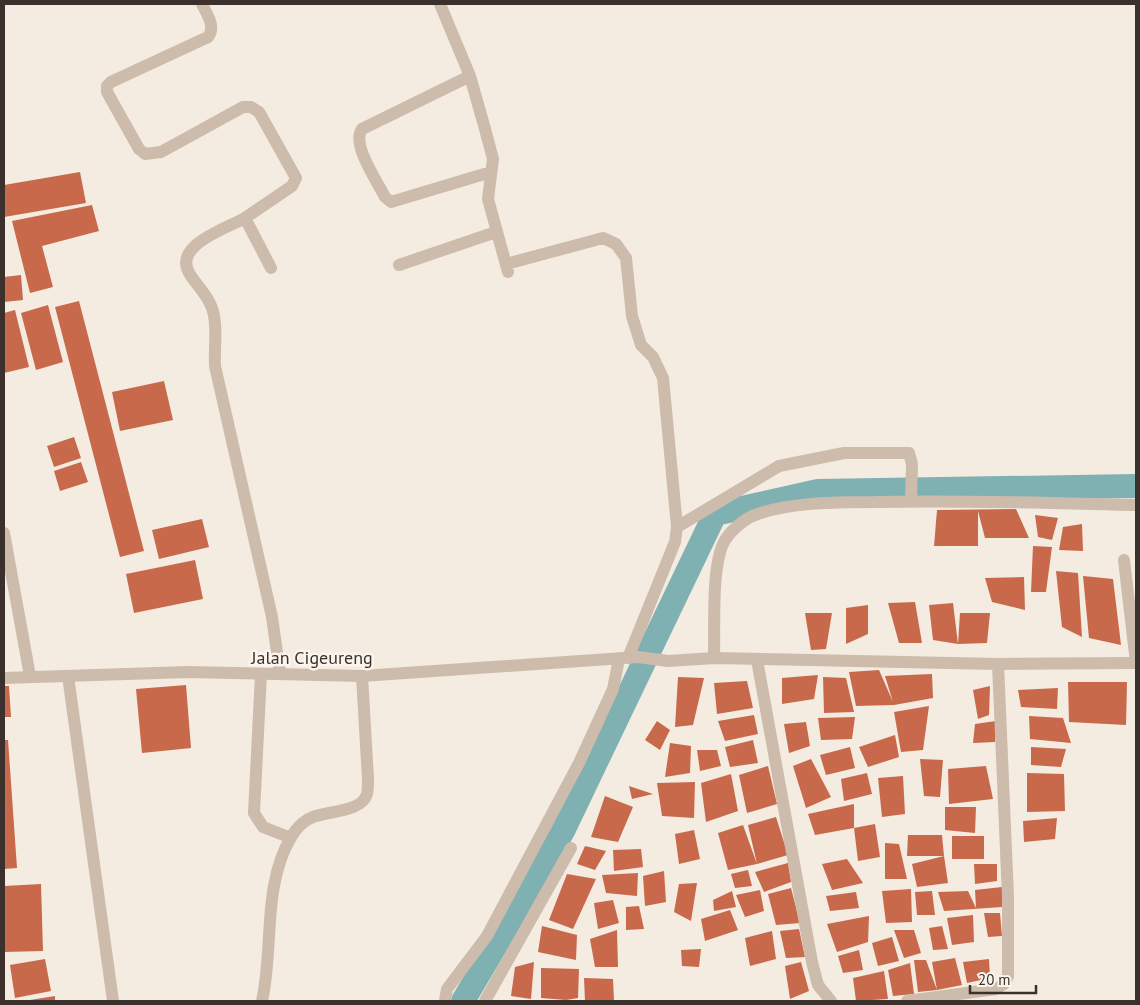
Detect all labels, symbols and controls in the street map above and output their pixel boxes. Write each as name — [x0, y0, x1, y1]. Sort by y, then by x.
street label: Jalan Cigeureng — [250, 646, 373, 669]
scale bar — [970, 962, 1036, 994]
text: 20 m — [978, 970, 1011, 989]

